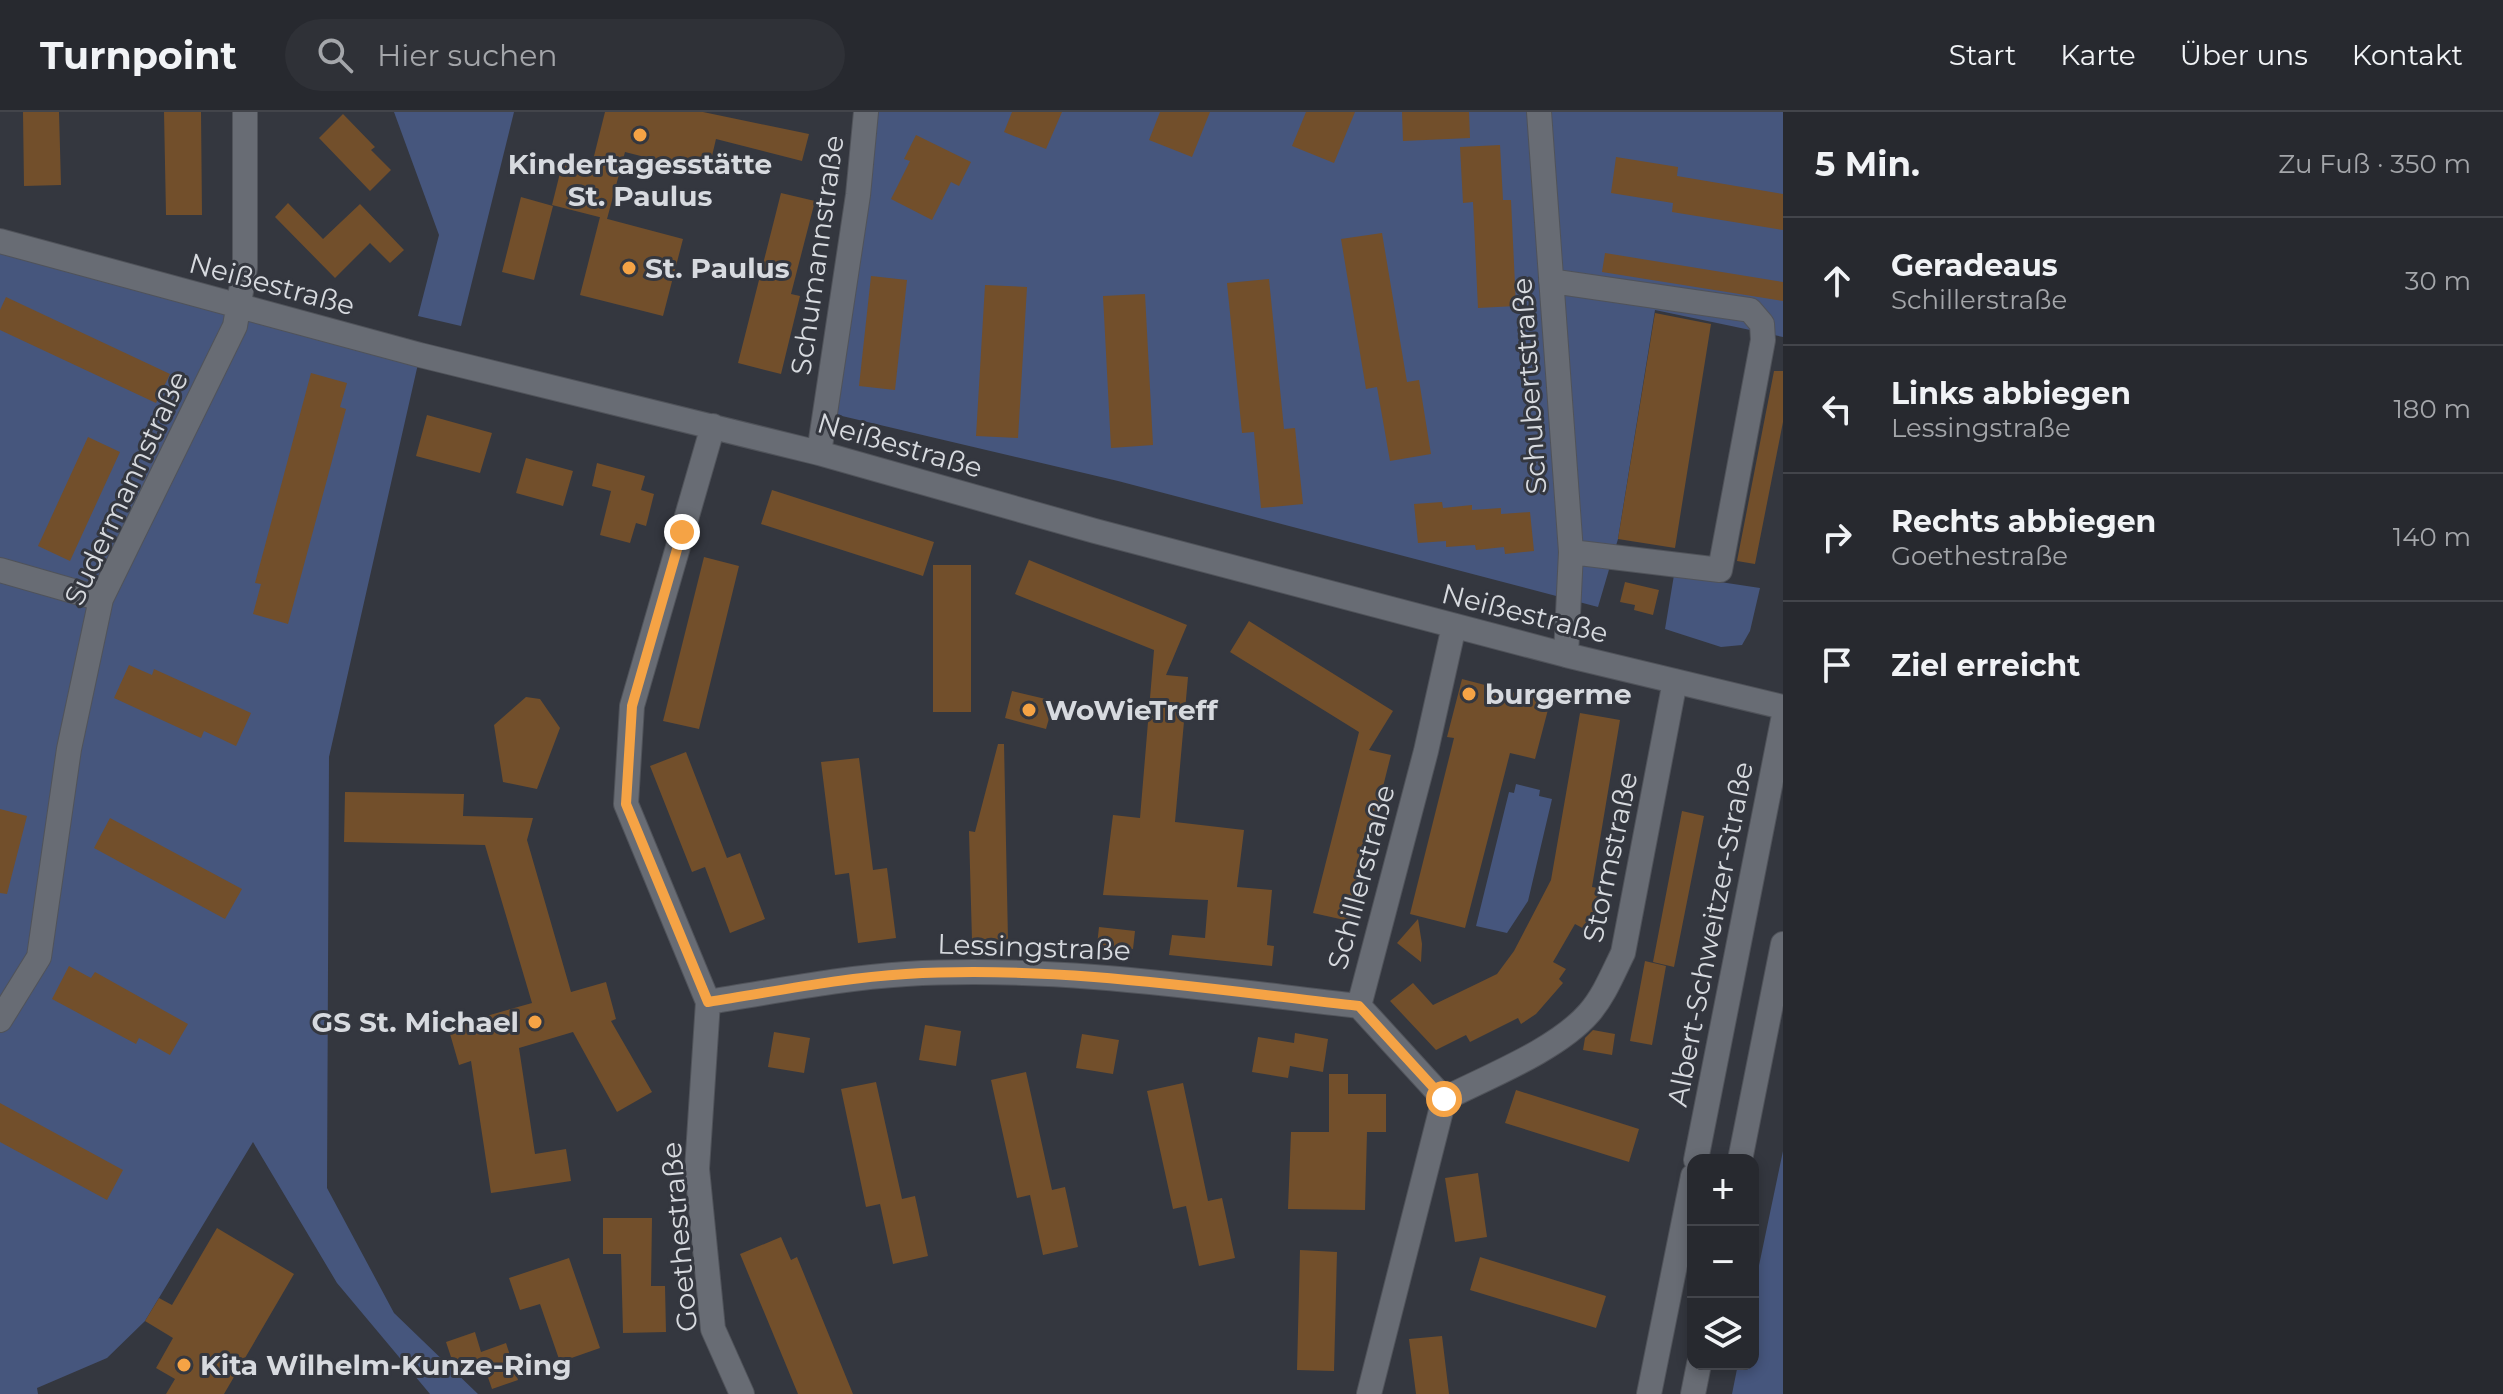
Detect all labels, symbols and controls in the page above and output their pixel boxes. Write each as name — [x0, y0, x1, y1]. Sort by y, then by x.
search box — [285, 19, 845, 91]
text: Turnpoint — [40, 32, 237, 79]
icon: search — [313, 33, 357, 77]
text: Hier suchen — [377, 37, 558, 74]
text: Start — [1949, 38, 2016, 72]
text: Karte — [2060, 38, 2136, 72]
text: Über uns — [2180, 38, 2308, 72]
text: Kontakt — [2352, 38, 2463, 72]
marker: Kindertagesstätte St. Paulus — [631, 126, 649, 144]
street label: Schumannstraße — [783, 133, 851, 377]
text: 5 Min. — [1815, 143, 1920, 185]
place label: Kindertagesstätte St. Paulus — [508, 147, 772, 213]
text: Zu Fuß · 350 m — [2278, 148, 2471, 180]
street label: Neißestraße — [185, 246, 359, 322]
text: Geradeaus — [1891, 247, 2058, 284]
place label: St. Paulus — [645, 251, 790, 285]
marker: St. Paulus — [620, 259, 638, 277]
icon: ahead — [1815, 259, 1859, 303]
text: 30 m — [2405, 265, 2471, 297]
street label: Schubertstraße — [1504, 277, 1554, 495]
text: Schillerstraße — [1891, 284, 2067, 316]
street label: Sudermannstraße — [57, 366, 195, 610]
text: Links abbiegen — [1891, 375, 2131, 412]
icon: left — [1815, 387, 1859, 431]
text: 180 m — [2393, 393, 2471, 425]
street label: Neißestraße — [814, 405, 986, 485]
text: Lessingstraße — [1891, 412, 2071, 444]
text: Rechts abbiegen — [1891, 503, 2156, 540]
route end — [664, 514, 700, 550]
icon: right — [1815, 515, 1859, 559]
text: 140 m — [2393, 521, 2471, 553]
text: Goethestraße — [1891, 540, 2068, 572]
street label: Neißestraße — [1438, 576, 1612, 650]
icon: arrive — [1815, 643, 1859, 687]
text: Ziel erreicht — [1891, 647, 2080, 684]
place label: burgerme — [1485, 677, 1632, 711]
marker: burgerme — [1460, 685, 1478, 703]
place label: WoWieTreff — [1045, 693, 1219, 727]
marker: WoWieTreff — [1020, 701, 1038, 719]
street label: Albert-Schweitzer-Straße — [1660, 759, 1760, 1109]
street label: Stormstraße — [1575, 769, 1645, 945]
street label: Schillerstraße — [1320, 781, 1402, 973]
street label: Lessingstraße — [937, 927, 1131, 967]
place label: GS St. Michael — [312, 1005, 519, 1039]
marker: GS St. Michael — [526, 1013, 544, 1031]
route start — [1426, 1081, 1462, 1117]
street label: Goethestraße — [654, 1141, 704, 1333]
map controls — [1687, 1154, 1759, 1370]
button: + — [1687, 1154, 1759, 1226]
button: − — [1687, 1226, 1759, 1298]
button: layers — [1687, 1298, 1759, 1370]
place label: Kita Wilhelm-Kunze-Ring — [200, 1348, 572, 1382]
marker: Kita Wilhelm-Kunze-Ring — [175, 1356, 193, 1374]

